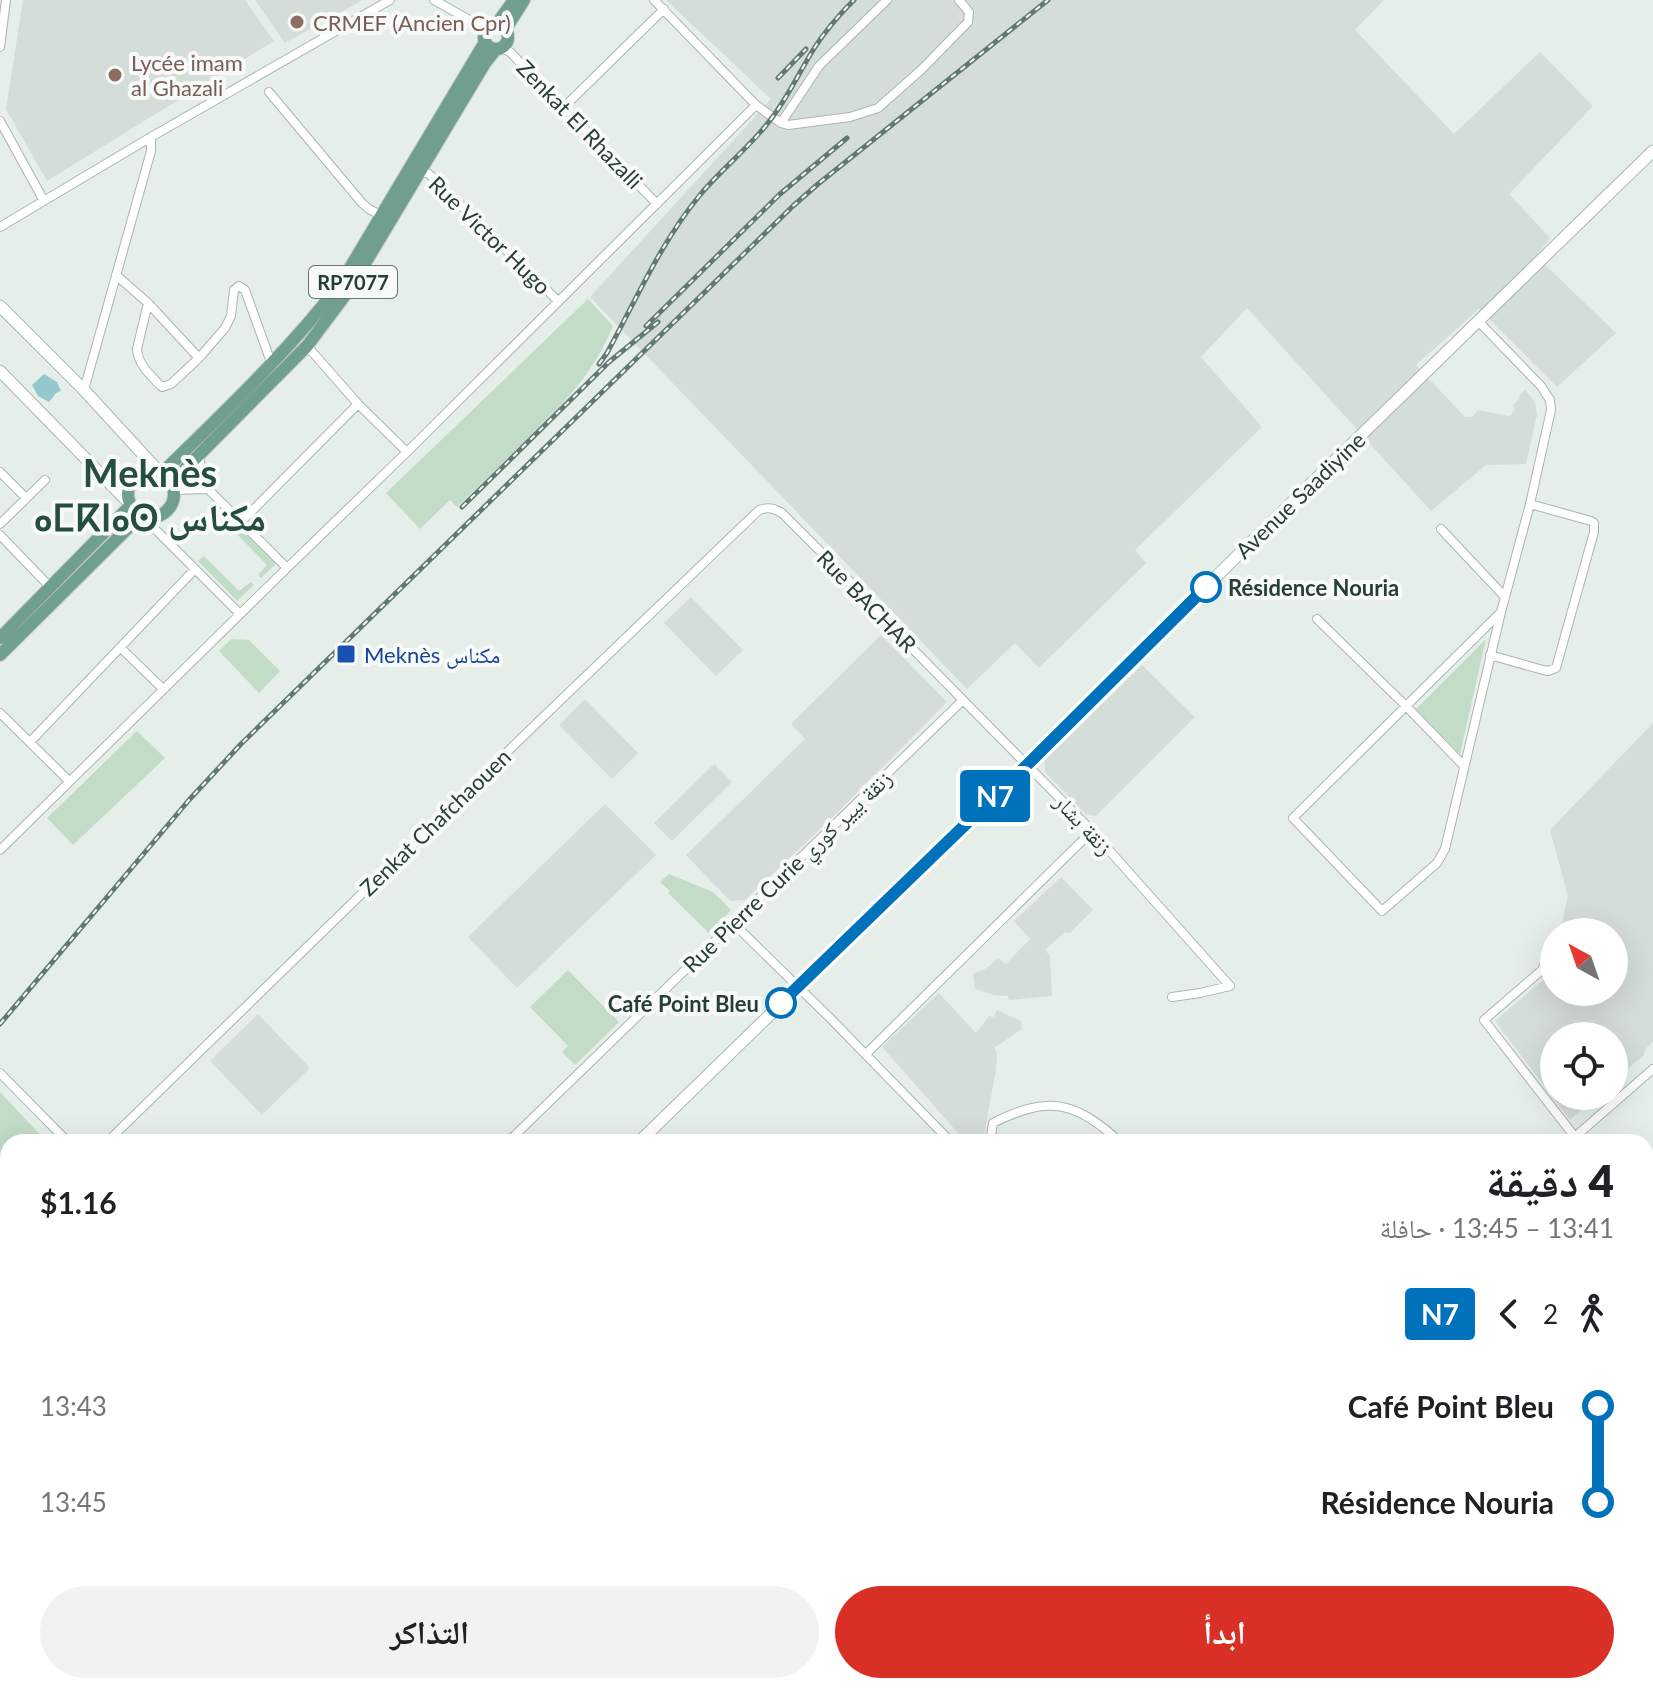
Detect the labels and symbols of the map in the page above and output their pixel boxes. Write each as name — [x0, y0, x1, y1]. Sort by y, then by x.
place label: CRMEF (Ancien Cpr) — [313, 9, 511, 36]
marker: CRMEF (Ancien Cpr) — [288, 13, 306, 31]
place label: Lycée imam al Ghazali — [131, 49, 243, 101]
street label: Zenkat El Rhazalli — [512, 54, 648, 194]
marker: Lycée imam al Ghazali — [106, 66, 124, 84]
street label: Rue Victor Hugo — [423, 170, 557, 300]
road number: RP7077 — [309, 266, 397, 298]
street label: Avenue Saadiyine — [1229, 426, 1371, 564]
district label: Meknès ⴰⵎⴽⵏⴰⵙ مكناس — [34, 449, 266, 541]
street label: Rue BACHAR — [812, 544, 923, 658]
marker: Résidence Nouria — [1191, 572, 1221, 602]
place label: Résidence Nouria — [1228, 574, 1399, 601]
place label: Meknès مكناس — [364, 641, 500, 669]
marker: Meknès مكناس — [335, 643, 357, 665]
street label: Zenkat Chafchaouen — [354, 743, 516, 901]
street label: Rue Pierre Curie زنقة بيير كوري — [677, 764, 900, 981]
line badge: N7 — [959, 770, 1031, 822]
street label: زنقة بشار — [1048, 787, 1119, 860]
north arrow — [1540, 918, 1628, 1006]
marker: Café Point Bleu — [766, 988, 796, 1018]
place label: Café Point Bleu — [608, 990, 759, 1017]

